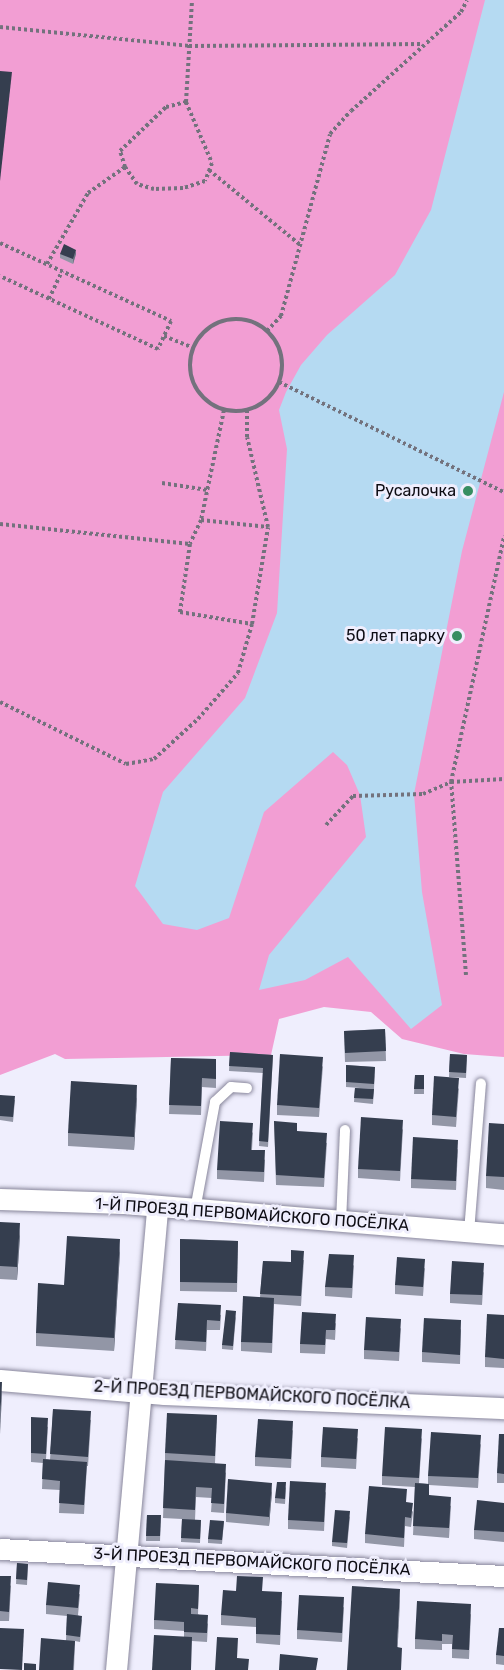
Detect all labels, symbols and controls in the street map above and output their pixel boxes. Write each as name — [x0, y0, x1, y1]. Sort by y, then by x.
place label: Русалочка — [375, 481, 456, 501]
marker: Русалочка — [461, 484, 475, 498]
place label: 50 лет парку — [346, 626, 445, 646]
marker: 50 лет парку — [450, 629, 464, 643]
street label: 1-Й ПРОЕЗД ПЕРВОМАЙСКОГО ПОСЁЛКА — [94, 1194, 410, 1236]
street label: 2-Й ПРОЕЗД ПЕРВОМАЙСКОГО ПОСЁЛКА — [93, 1377, 411, 1413]
street label: 3-Й ПРОЕЗД ПЕРВОМАЙСКОГО ПОСЁЛКА — [93, 1544, 411, 1580]

